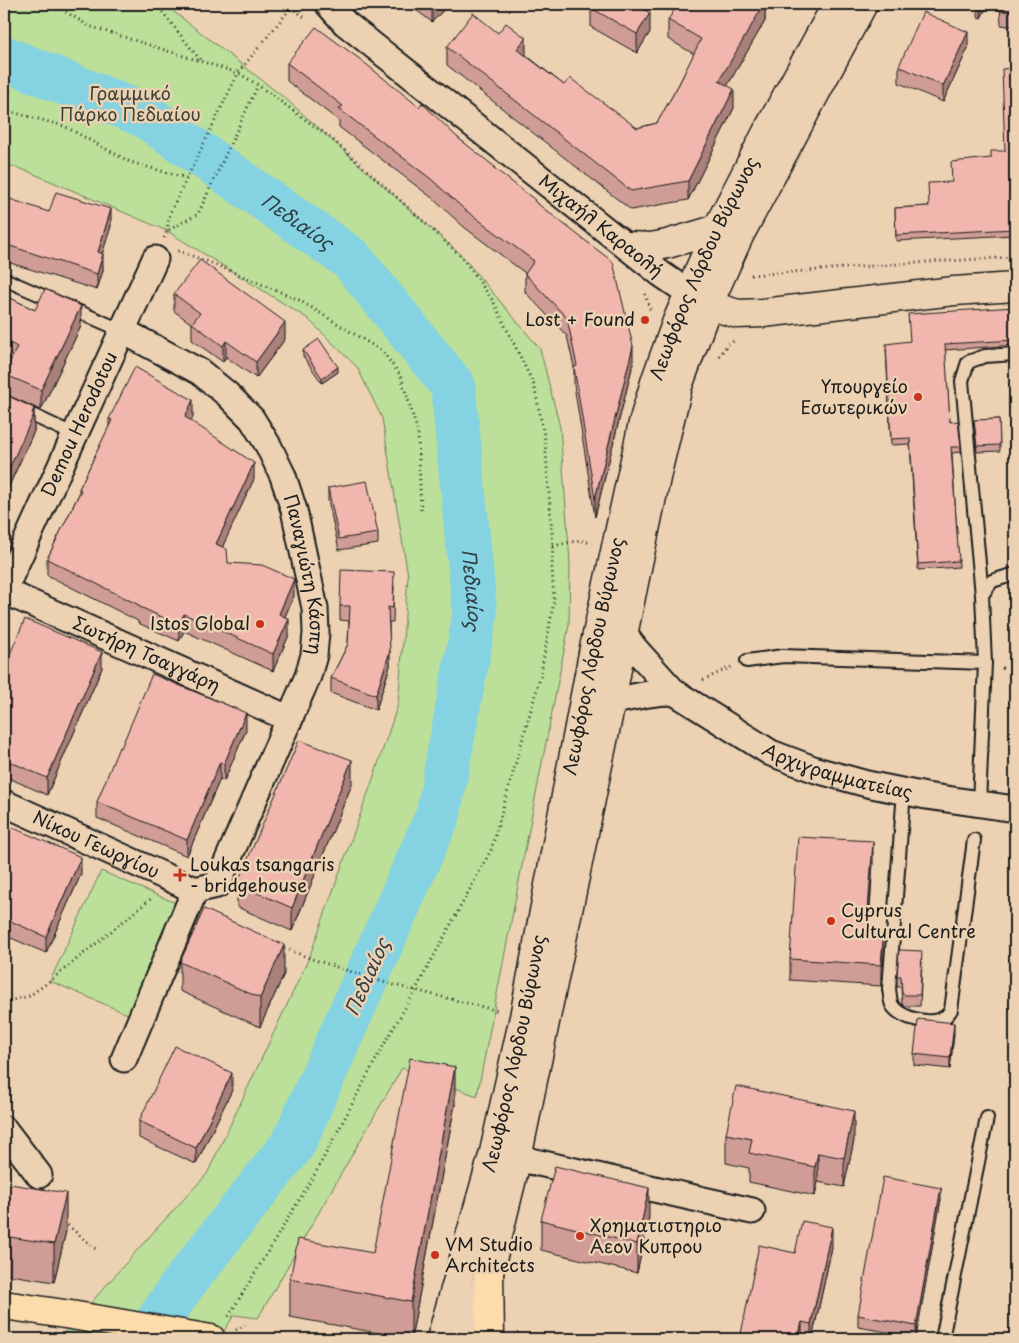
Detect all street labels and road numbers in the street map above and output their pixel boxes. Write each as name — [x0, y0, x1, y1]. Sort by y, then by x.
street label: Λεωφόρος Λόρδου Βύρωνος — [642, 151, 764, 383]
street label: Μιχαήλ Καραολή — [534, 167, 670, 283]
street label: Demou Herodotou — [33, 347, 123, 501]
street label: Παναγιώτη Κάσπη — [278, 491, 331, 656]
street label: Λεωφόρος Λόρδου Βύρωνος — [555, 535, 630, 777]
street label: Σωτήρη Τσαγγάρη — [69, 609, 225, 698]
street label: Αρχιγραμματείας — [757, 736, 915, 805]
street label: Νίκου Γεωργίου — [29, 803, 164, 884]
street label: Λεωφόρος Λόρδου Βύρωνος — [474, 932, 551, 1175]

